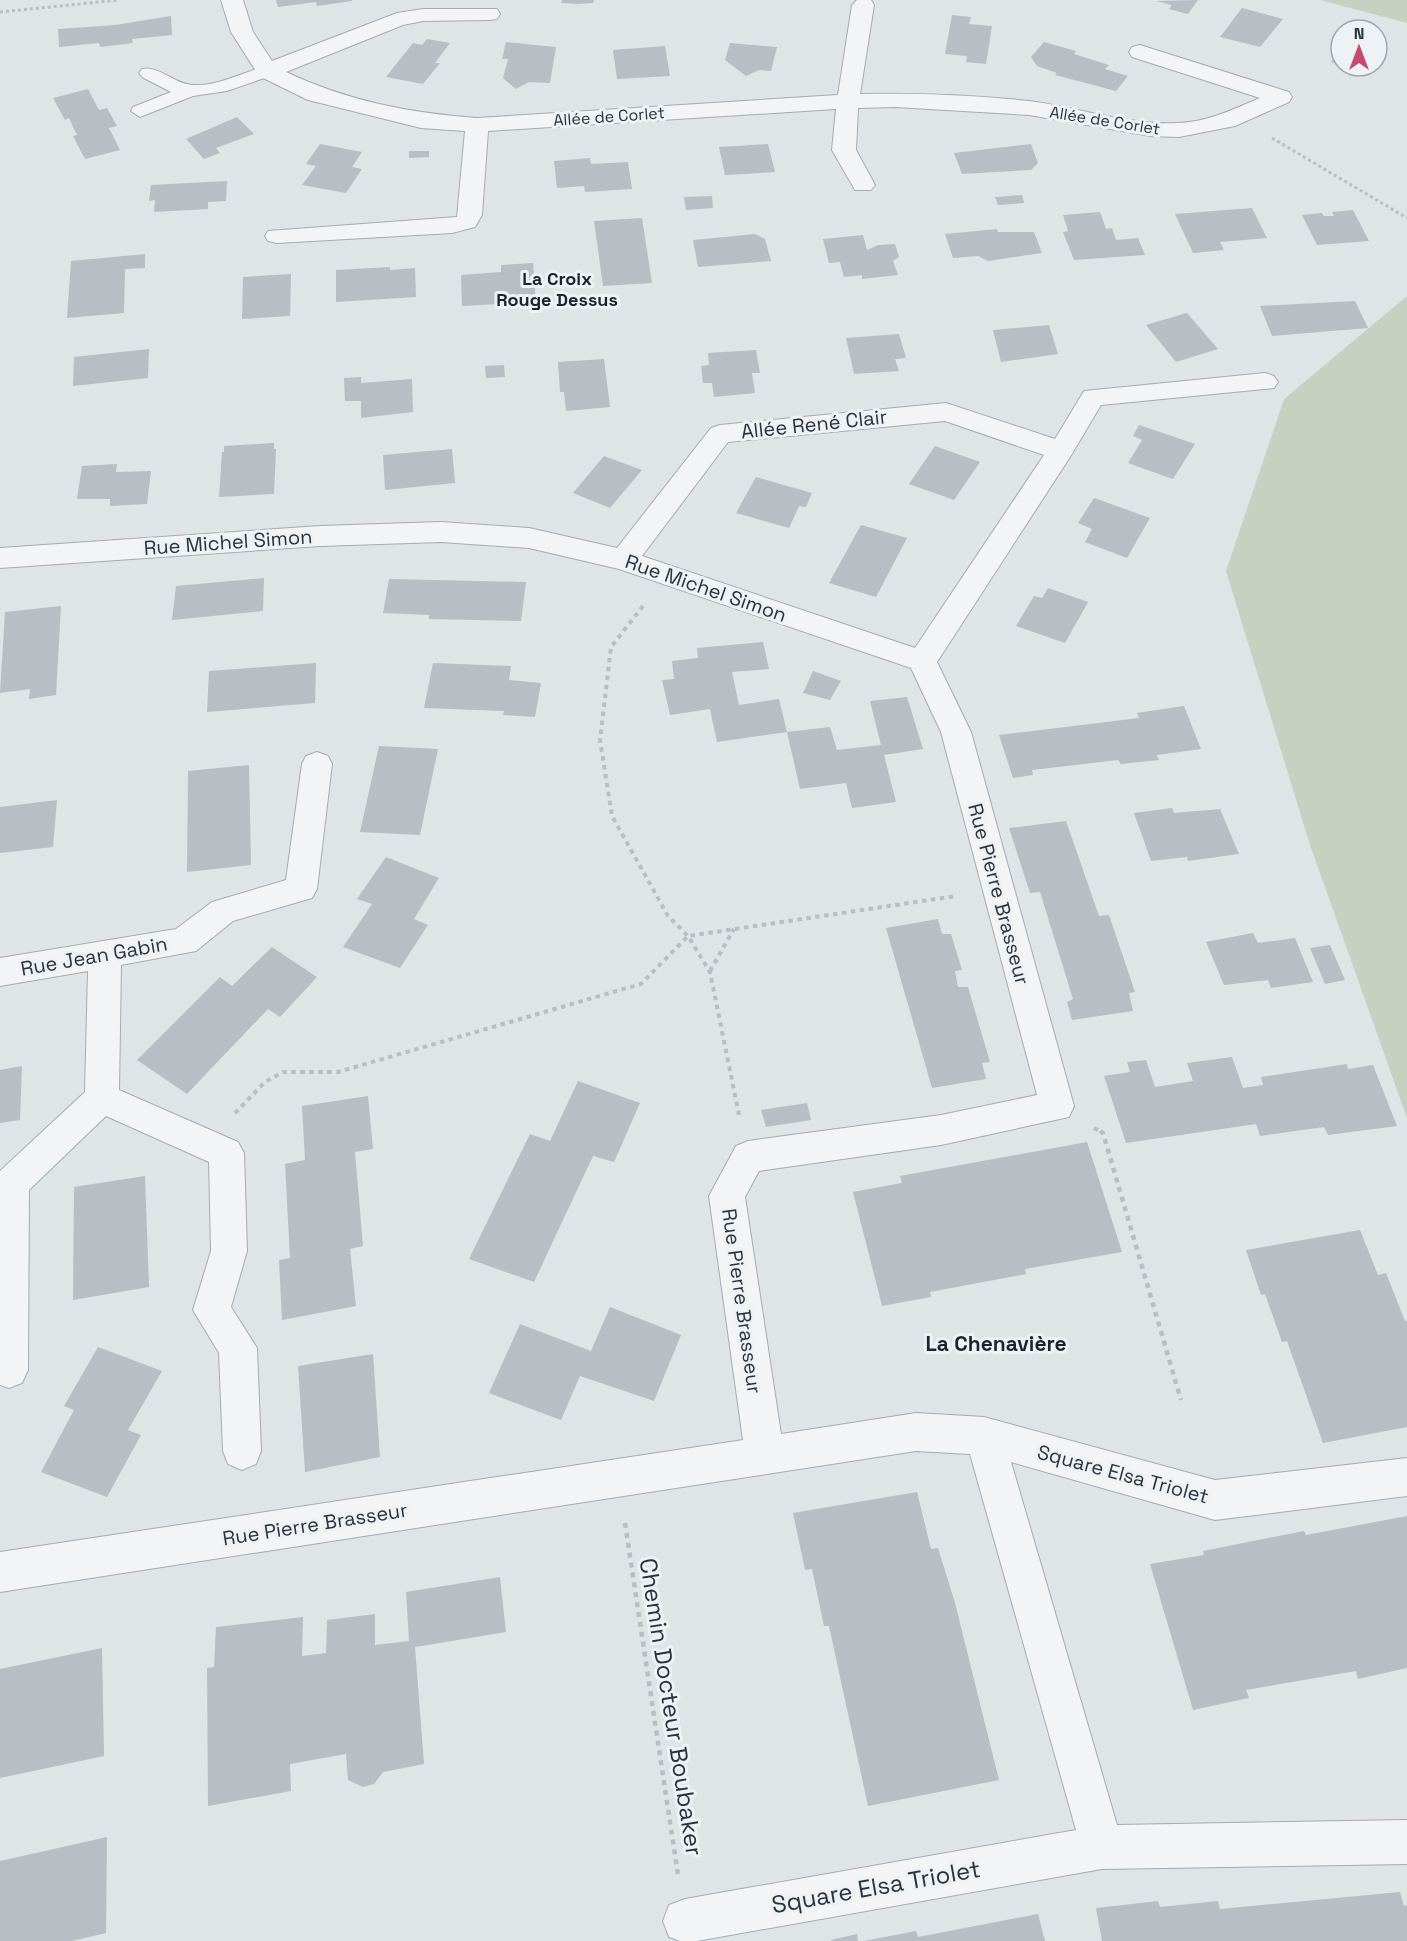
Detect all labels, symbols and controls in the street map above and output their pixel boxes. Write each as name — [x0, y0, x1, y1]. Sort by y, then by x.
north arrow — [1329, 18, 1389, 78]
text: N — [1354, 23, 1364, 44]
street label: Allée de Corlet — [1048, 101, 1162, 140]
street label: Allée de Corlet — [553, 102, 665, 131]
district label: La Croix Rouge Dessus — [496, 267, 618, 311]
street label: Allée René Clair — [740, 403, 888, 445]
street label: Rue Michel Simon — [143, 523, 313, 561]
street label: Rue Michel Simon — [622, 548, 790, 628]
street label: Rue Pierre Brasseur — [962, 800, 1036, 988]
street label: Rue Jean Gabin — [19, 930, 169, 982]
street label: Rue Pierre Brasseur — [716, 1207, 768, 1395]
district label: La Chenavière — [925, 1330, 1067, 1357]
street label: Square Elsa Triolet — [1034, 1439, 1212, 1509]
street label: Rue Pierre Brasseur — [221, 1497, 409, 1551]
street label: Chemin Docteur Boubaker — [633, 1556, 710, 1858]
street label: Square Elsa Triolet — [769, 1853, 983, 1920]

